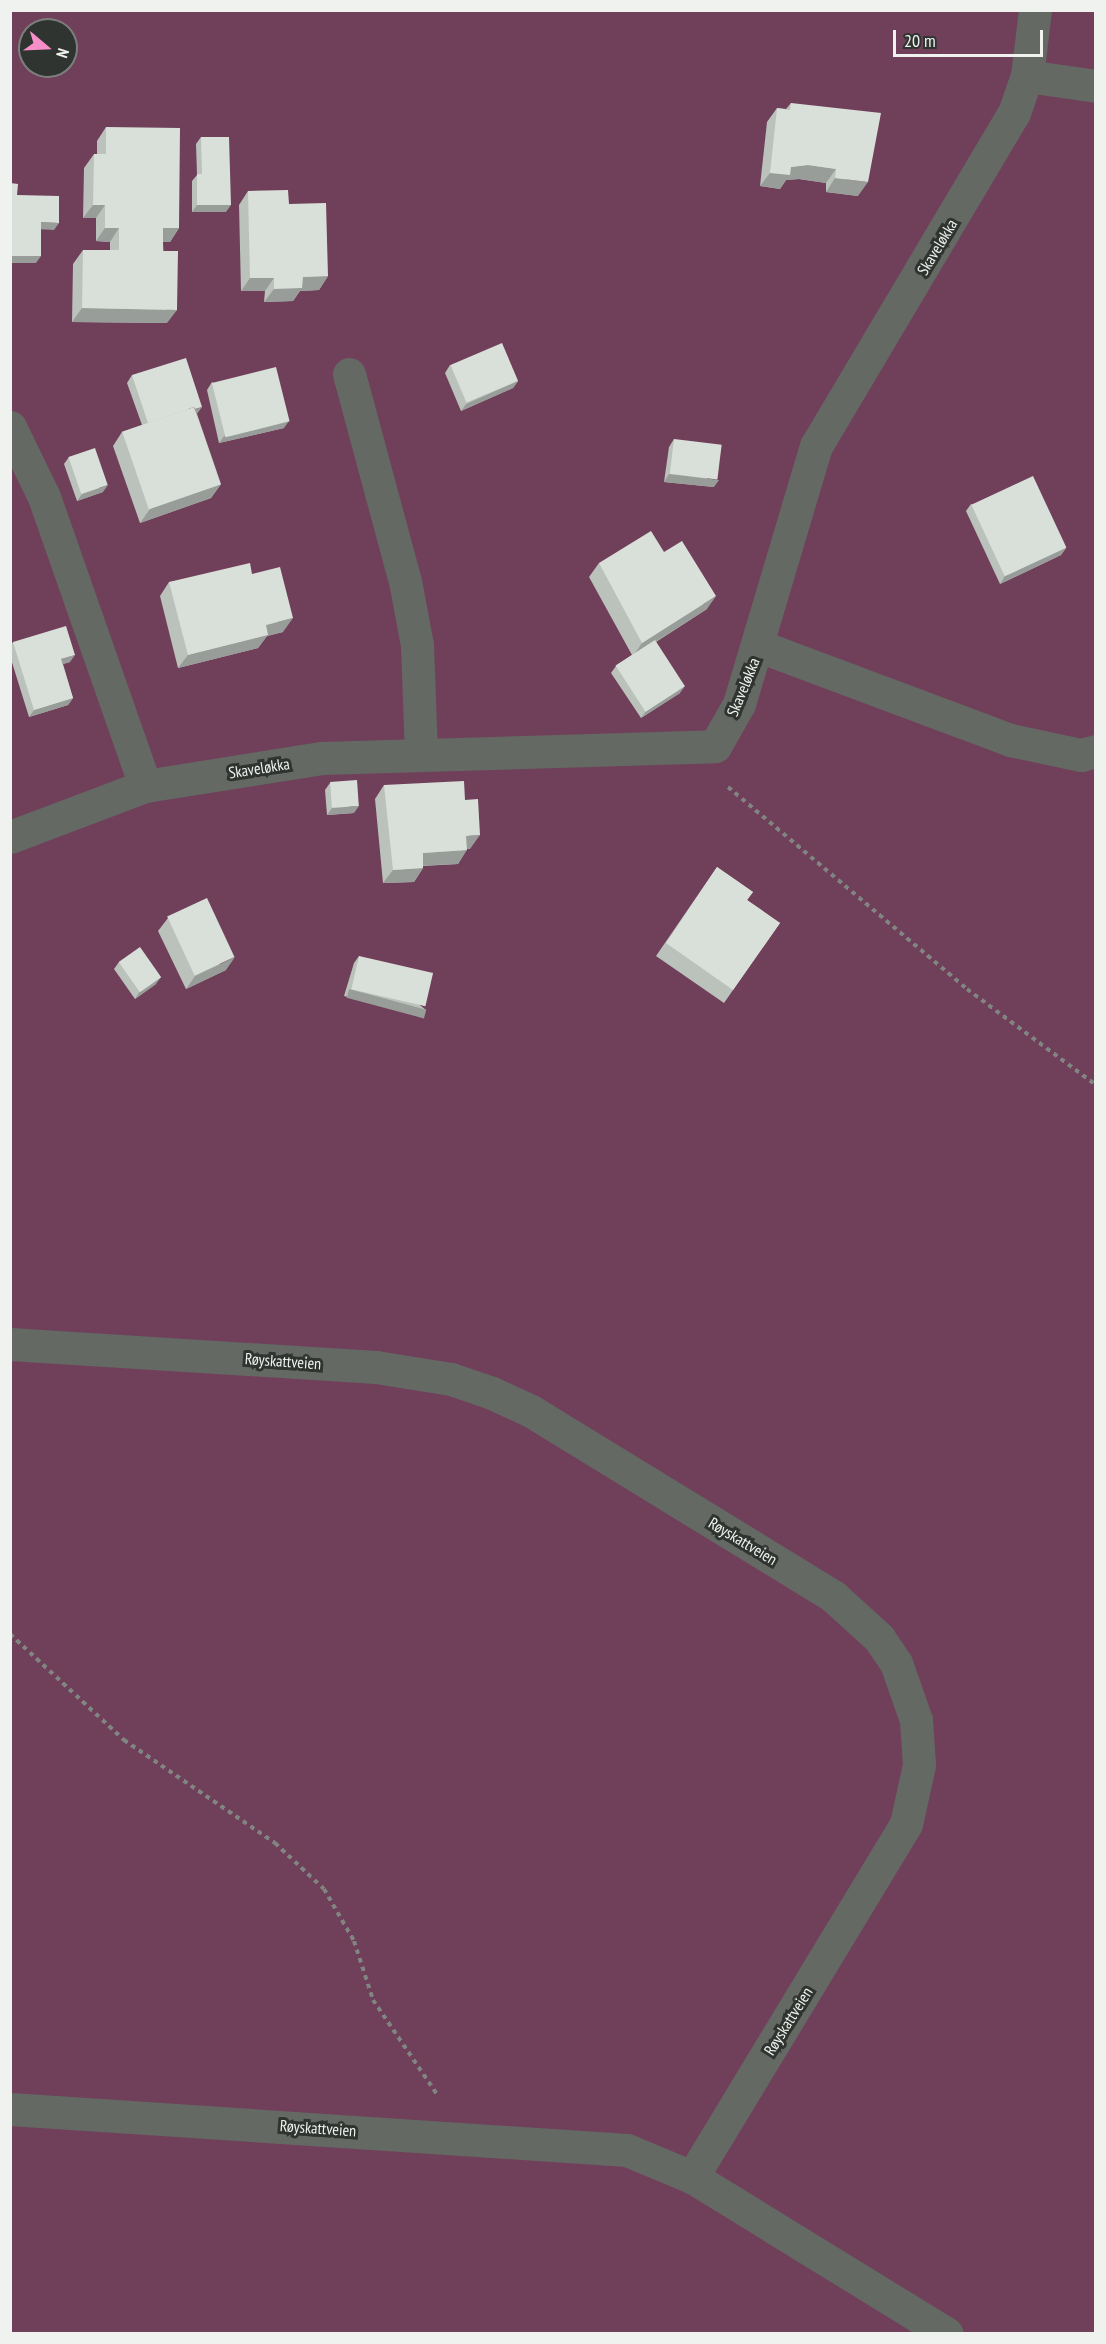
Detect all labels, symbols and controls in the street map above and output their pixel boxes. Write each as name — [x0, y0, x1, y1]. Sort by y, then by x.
north arrow — [18, 18, 78, 78]
scale bar — [896, 18, 1046, 56]
text: 20 m — [904, 29, 936, 52]
text: N — [52, 46, 74, 61]
street label: Skaveløkka — [913, 216, 961, 278]
street label: Skaveløkka — [723, 655, 763, 719]
street label: Skaveløkka — [227, 754, 291, 782]
street label: Røyskattveien — [244, 1349, 322, 1373]
street label: Røyskattveien — [705, 1513, 781, 1569]
street label: Røyskattveien — [760, 1983, 816, 2059]
street label: Røyskattveien — [279, 2116, 357, 2140]

